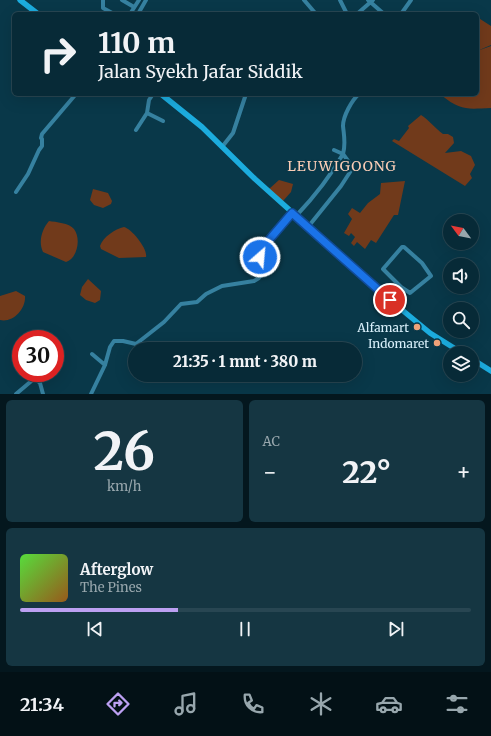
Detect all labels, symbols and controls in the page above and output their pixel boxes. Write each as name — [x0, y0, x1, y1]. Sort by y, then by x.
text: 110 m — [98, 25, 175, 61]
icon: right — [32, 28, 84, 80]
text: Jalan Syekh Jafar Siddik — [98, 60, 303, 83]
district label: LEUWIGOONG — [287, 157, 397, 175]
north arrow — [443, 214, 479, 250]
map controls — [443, 214, 479, 382]
position arrow — [239, 236, 281, 278]
button: sound — [443, 258, 479, 294]
pin — [373, 283, 407, 317]
icon: arrive — [379, 289, 401, 311]
button: search — [443, 302, 479, 338]
place label: Alfamart — [356, 320, 409, 335]
marker: Alfamart — [412, 322, 422, 332]
speed limit sign: 30 — [12, 330, 64, 382]
place label: Indomaret — [368, 336, 429, 351]
marker: Indomaret — [432, 338, 442, 348]
button: layers — [443, 346, 479, 382]
text: 21:35 · 1 mnt · 380 m — [173, 352, 317, 371]
text: 26 — [93, 419, 155, 484]
text: AC — [263, 433, 280, 450]
text: 22° — [342, 453, 391, 491]
text: − — [263, 458, 277, 486]
text: + — [456, 458, 471, 486]
text: km/h — [107, 478, 141, 495]
text: Afterglow — [80, 560, 153, 579]
text: The Pines — [80, 579, 142, 596]
icon: previous — [84, 618, 106, 640]
icon: pause — [234, 618, 256, 640]
icon: next — [385, 618, 407, 640]
icon: directions — [104, 690, 132, 718]
icon: music — [172, 690, 200, 718]
icon: phone — [239, 690, 267, 718]
icon: climate — [307, 690, 335, 718]
icon: car — [375, 690, 403, 718]
icon: filters — [443, 690, 471, 718]
text: 21:34 — [20, 693, 64, 716]

